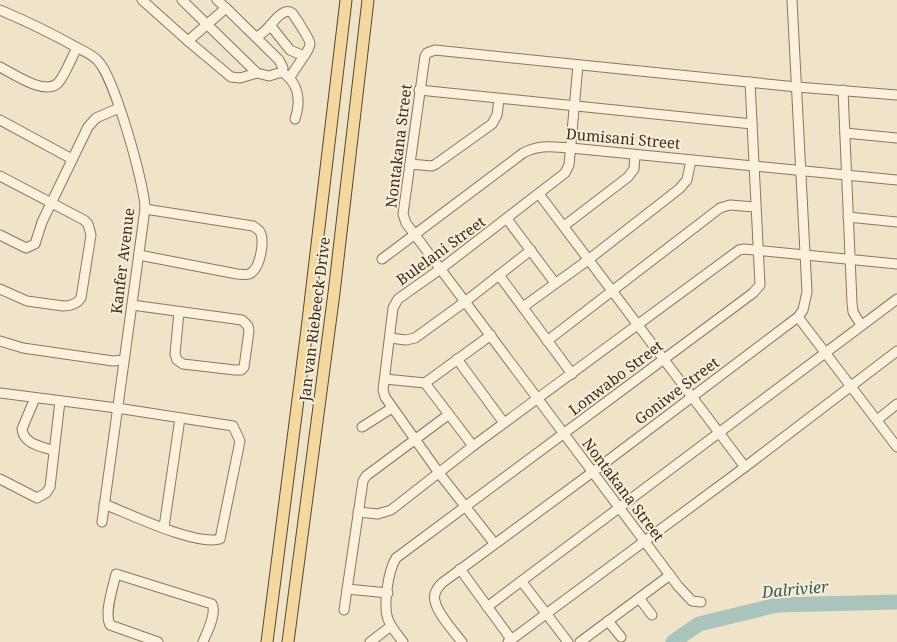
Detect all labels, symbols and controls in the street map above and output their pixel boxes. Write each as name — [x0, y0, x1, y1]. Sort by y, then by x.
street label: Nontakana Street — [380, 83, 416, 209]
street label: Dumisani Street — [565, 123, 681, 153]
street label: Kanfer Avenue — [106, 207, 138, 315]
street label: Bulelani Street — [392, 211, 489, 289]
street label: Jan van Riebeeck Drive — [294, 236, 334, 403]
street label: Lonwabo Street — [564, 335, 666, 419]
street label: Goniwe Street — [630, 352, 723, 428]
street label: Nontakana Street — [578, 434, 669, 545]
water label: Dalrivier — [760, 575, 830, 603]

